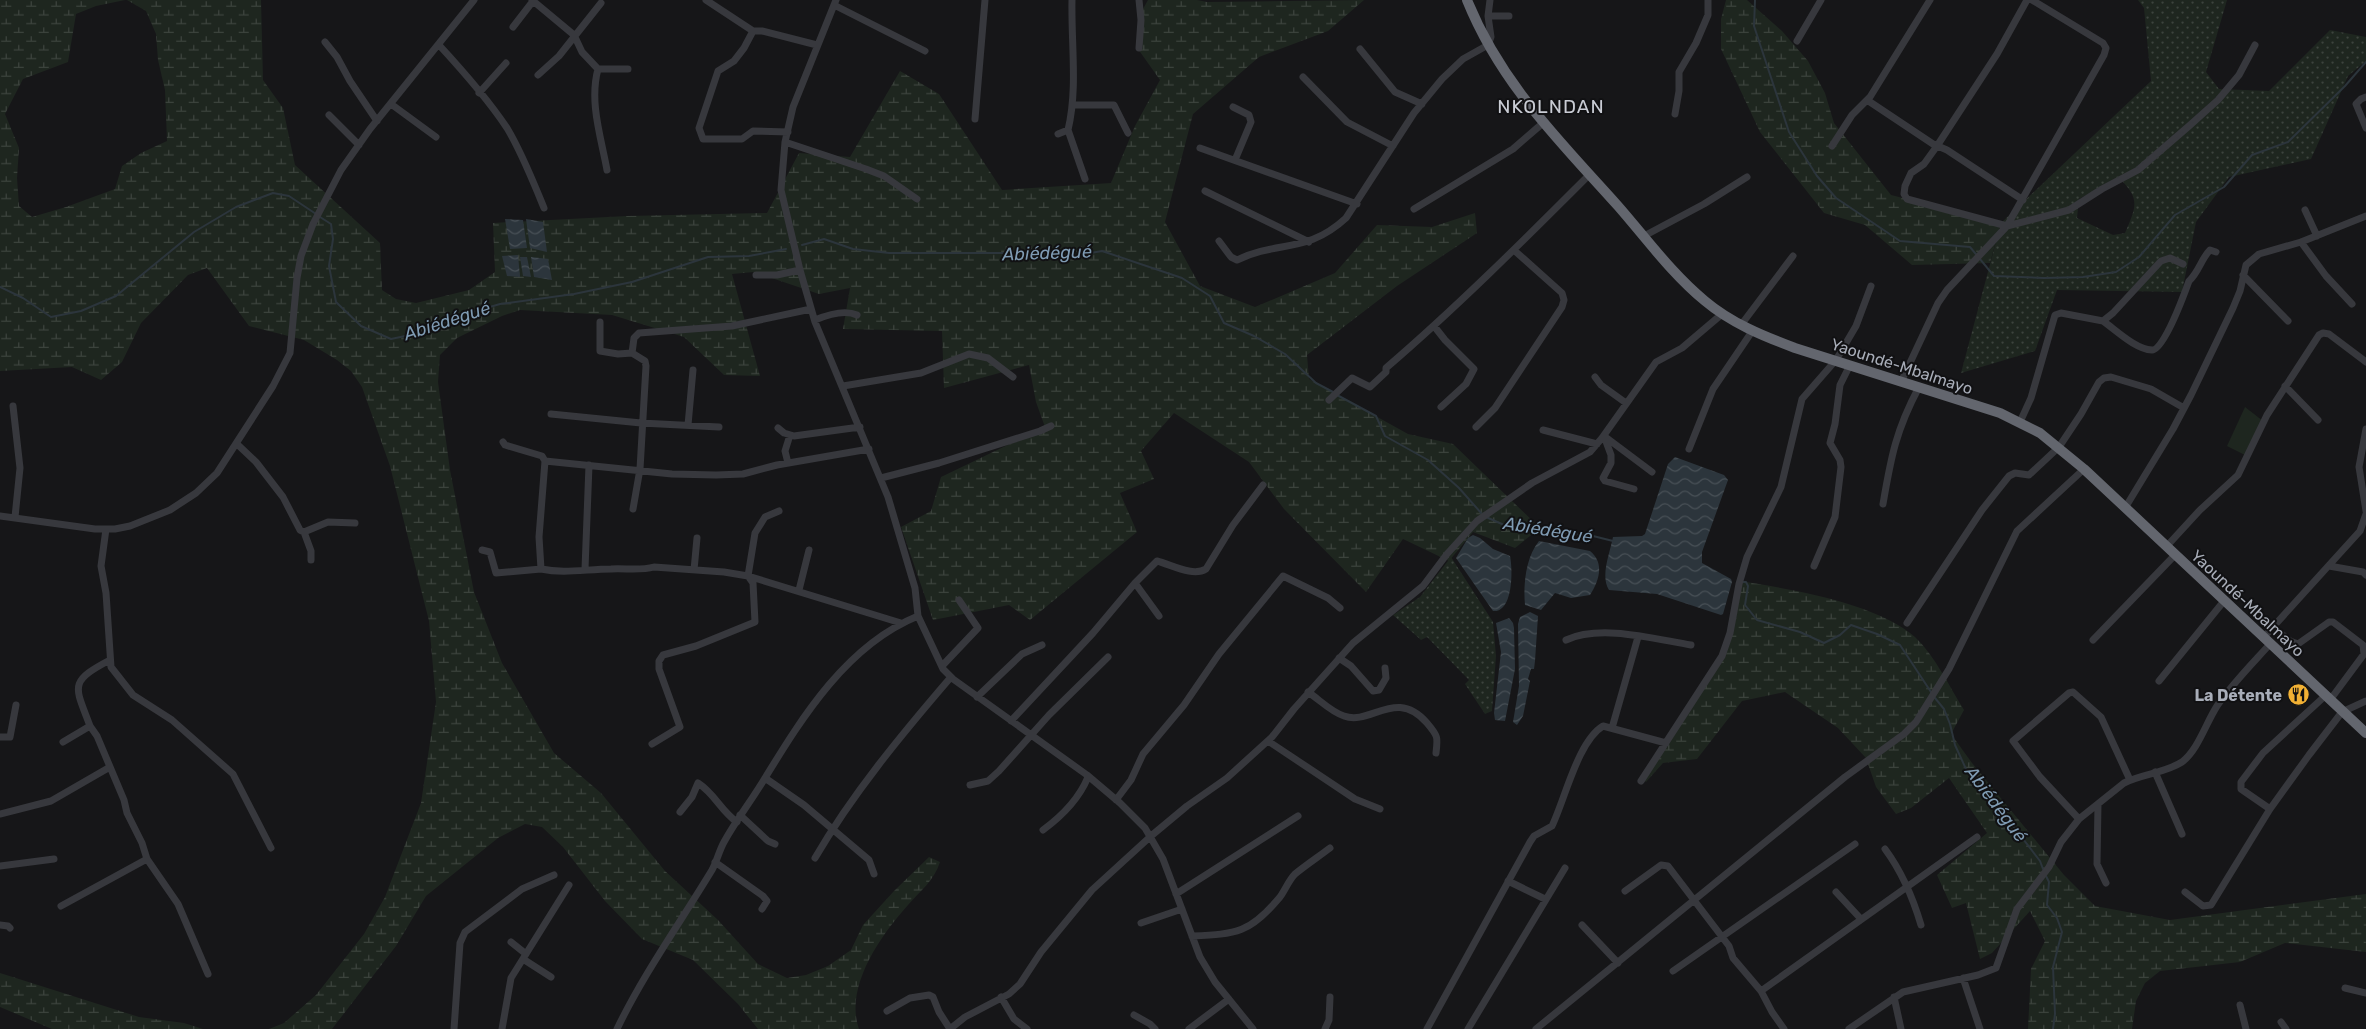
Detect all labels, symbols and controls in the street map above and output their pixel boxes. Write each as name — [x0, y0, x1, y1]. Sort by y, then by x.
district label: NKOLNDAN — [1497, 95, 1605, 118]
water label: Abiédégué — [1001, 240, 1092, 266]
water label: Abiédégué — [400, 297, 493, 346]
street label: Yaoundé-Mbalmayo — [1829, 335, 1975, 398]
water label: Abiédégué — [1501, 512, 1594, 548]
street label: Yaoundé-Mbalmayo — [2187, 546, 2308, 661]
restaurant icon: La Détente — [2286, 683, 2310, 707]
place label: La Détente — [2195, 686, 2282, 705]
water label: Abiédégué — [1960, 761, 2032, 846]

